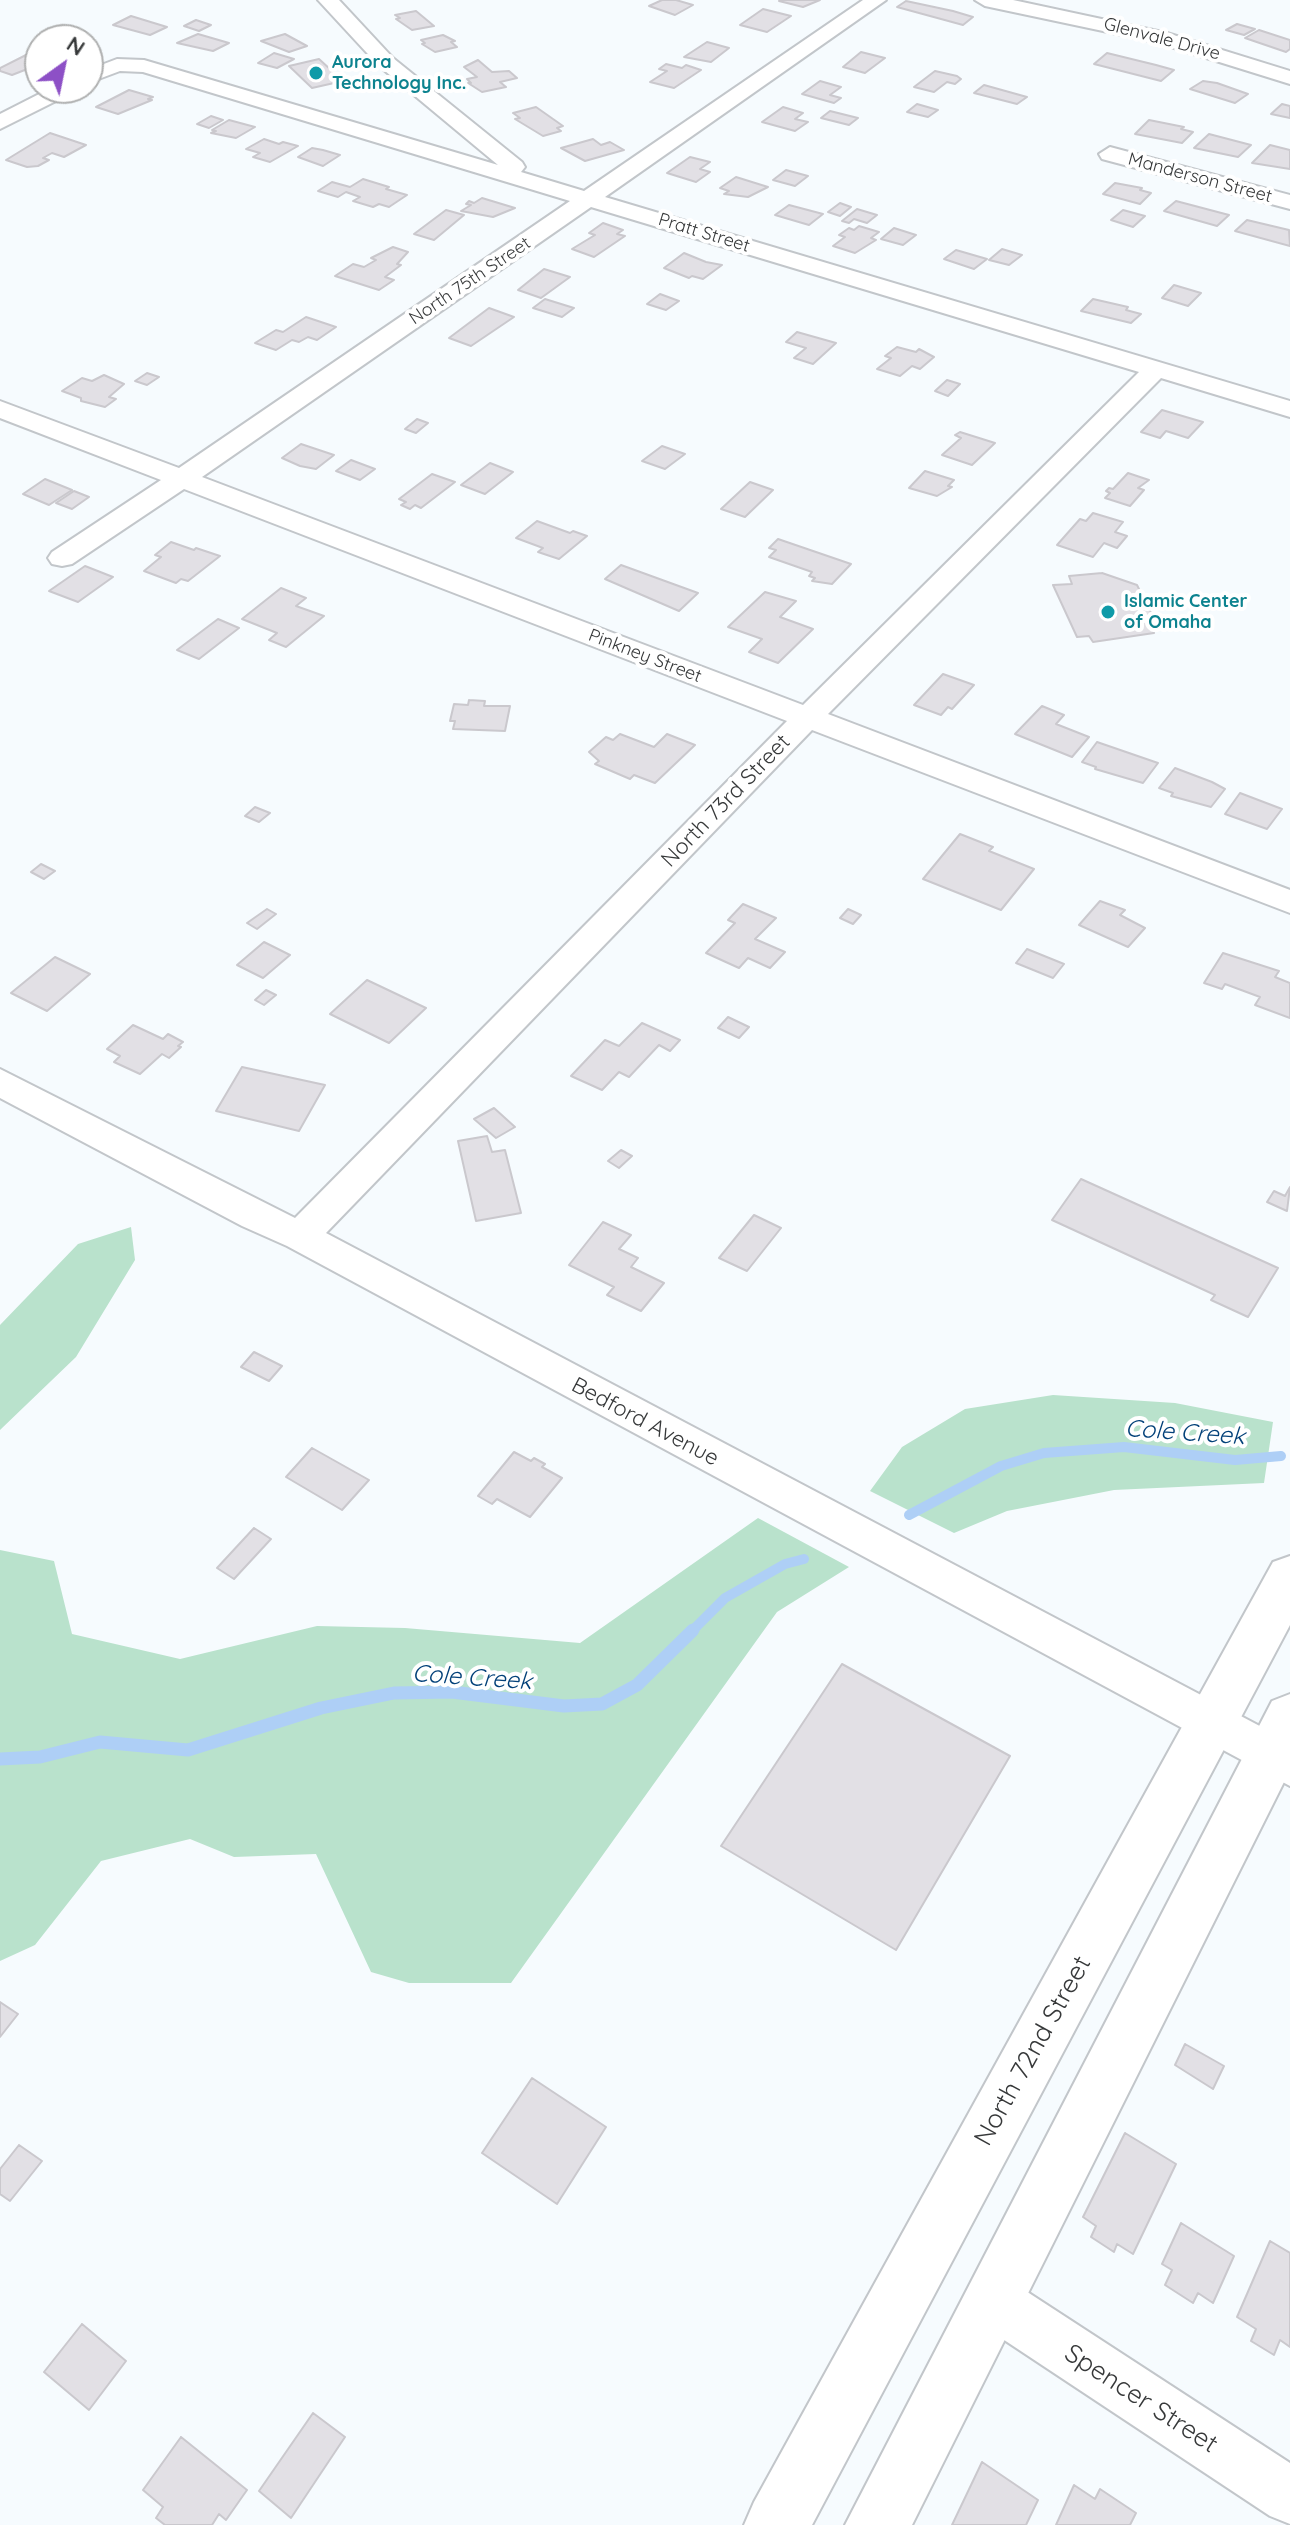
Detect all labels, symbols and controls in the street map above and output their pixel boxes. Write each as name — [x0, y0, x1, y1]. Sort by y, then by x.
street label: Glenvale Drive — [1101, 13, 1223, 65]
north arrow — [24, 24, 104, 104]
text: N — [62, 29, 90, 62]
place label: Aurora Technology Inc. — [332, 52, 466, 94]
marker: Aurora Technology Inc. — [307, 64, 325, 82]
street label: Manderson Street — [1126, 148, 1274, 208]
street label: Pratt Street — [656, 209, 752, 257]
street label: North 75th Street — [405, 232, 535, 330]
place label: Islamic Center of Omaha — [1124, 591, 1247, 634]
marker: Islamic Center of Omaha — [1099, 603, 1117, 621]
street label: Pinkney Street — [585, 625, 705, 687]
street label: North 73rd Street — [656, 729, 796, 873]
street label: Bedford Avenue — [567, 1372, 723, 1472]
water label: Cole Creek — [1124, 1414, 1246, 1452]
water label: Cole Creek — [411, 1659, 533, 1697]
street label: North 72nd Street — [968, 1951, 1098, 2151]
street label: Spencer Street — [1059, 2338, 1223, 2460]

